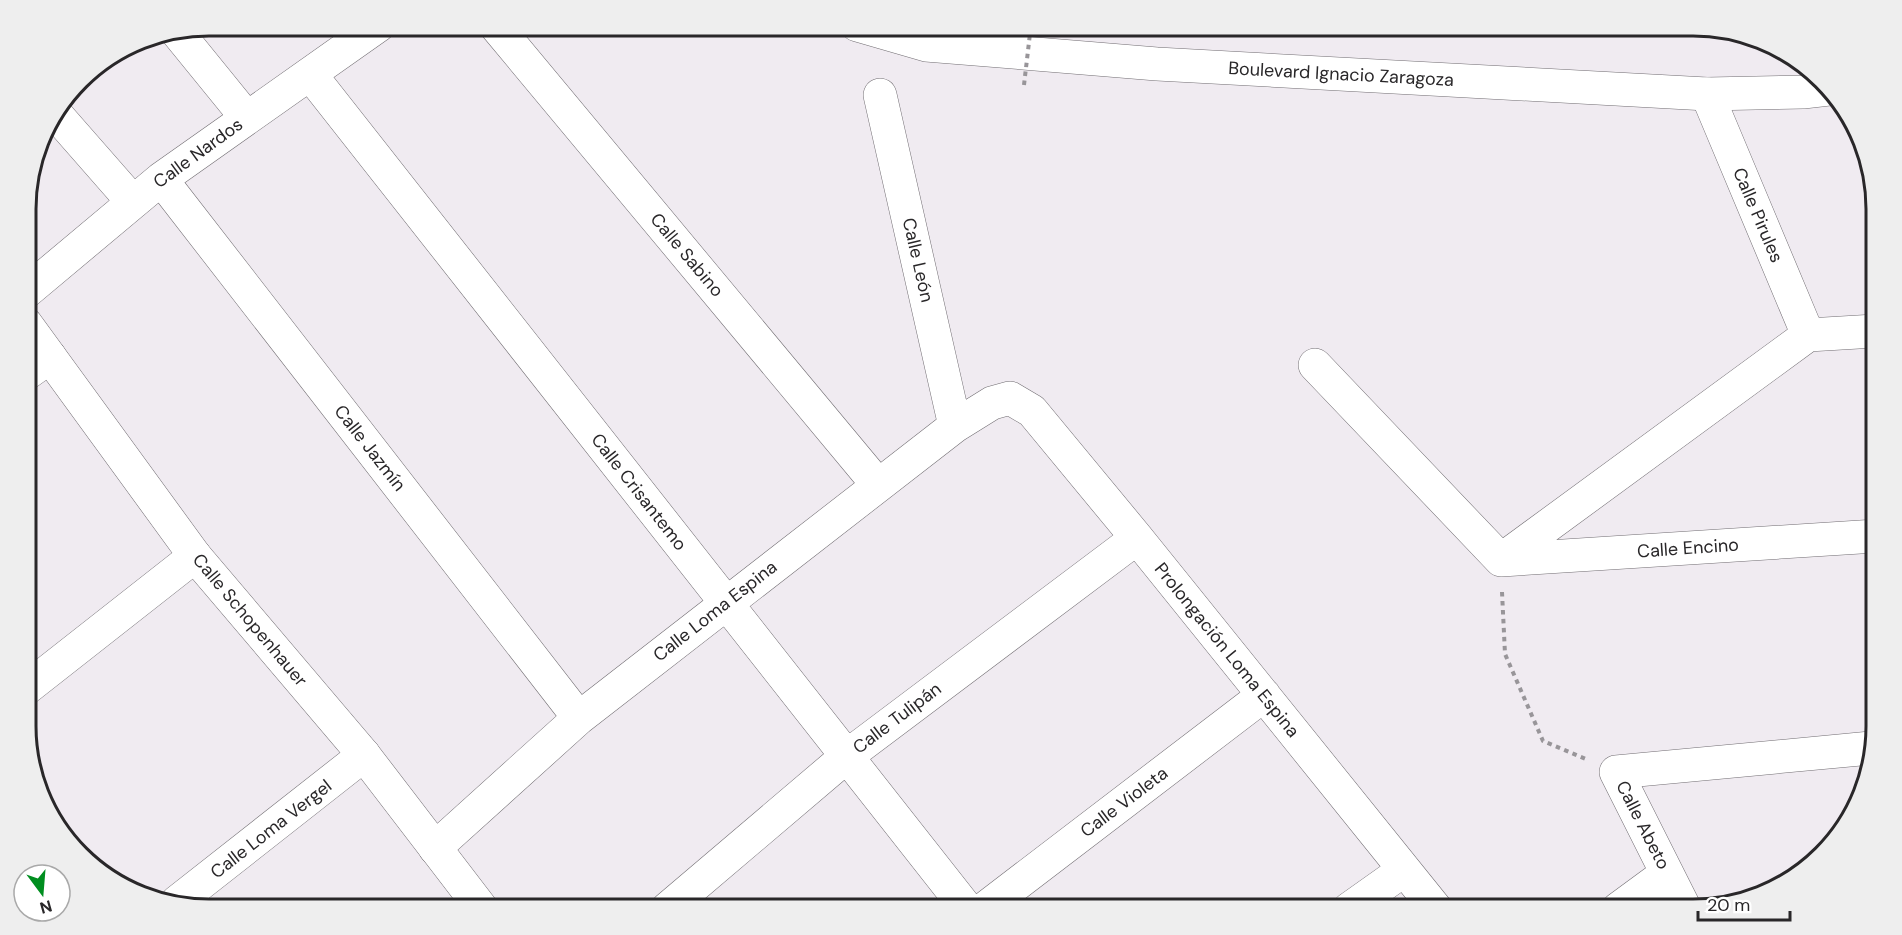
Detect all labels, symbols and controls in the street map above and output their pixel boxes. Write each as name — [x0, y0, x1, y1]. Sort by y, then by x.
street label: Boulevard Ignacio Zaragoza — [1228, 56, 1454, 92]
street label: Calle Nardos — [148, 112, 248, 194]
street label: Calle Pirules — [1727, 164, 1789, 266]
street label: Calle Sabino — [645, 208, 729, 302]
street label: Calle León — [897, 215, 939, 305]
street label: Calle Jazmín — [329, 400, 411, 496]
street label: Calle Crisantemo — [586, 428, 692, 556]
street label: Calle Encino — [1636, 532, 1740, 564]
street label: Calle Schopenhauer — [187, 548, 313, 692]
street label: Calle Loma Espina — [648, 555, 782, 667]
street label: Prolongación Loma Espina — [1149, 558, 1305, 742]
street label: Calle Tulipán — [848, 677, 946, 759]
street label: Calle Violeta — [1075, 761, 1173, 843]
street label: Calle Loma Vergel — [205, 774, 337, 884]
street label: Calle Abeto — [1610, 777, 1676, 873]
north arrow — [12, 863, 72, 923]
scale bar — [1698, 884, 1790, 922]
text: 20 m — [1707, 893, 1750, 917]
text: N — [37, 895, 55, 919]

